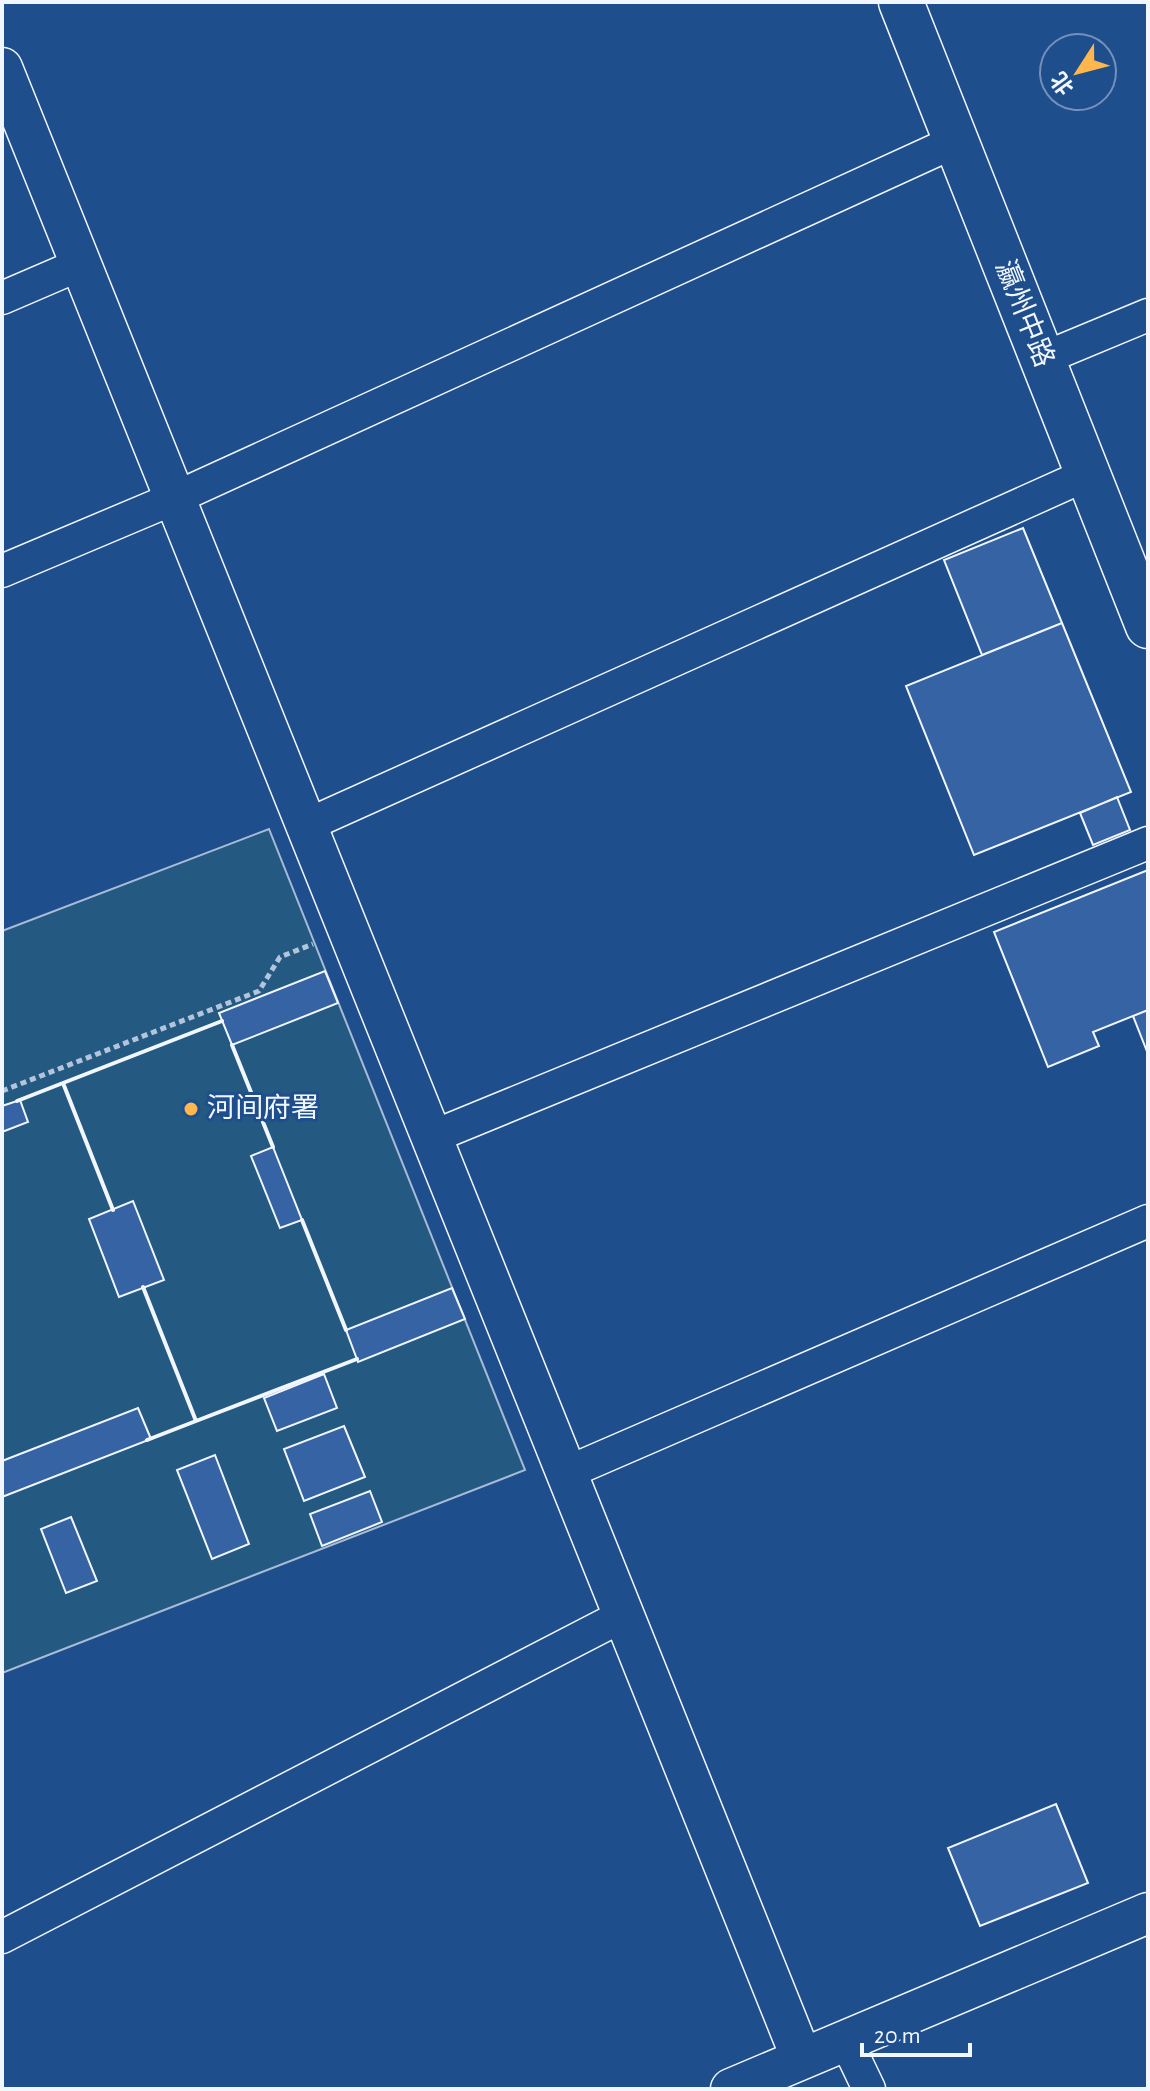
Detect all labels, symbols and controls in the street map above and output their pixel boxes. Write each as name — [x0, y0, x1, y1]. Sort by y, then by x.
north arrow — [1038, 32, 1118, 112]
text: 北 — [1046, 68, 1078, 99]
street label: 瀛州中路 — [990, 256, 1060, 371]
place label: 河间府署 — [207, 1093, 319, 1123]
marker: 河间府署 — [182, 1100, 200, 1118]
scale bar — [862, 2007, 970, 2057]
text: 20 m — [874, 2024, 921, 2048]

